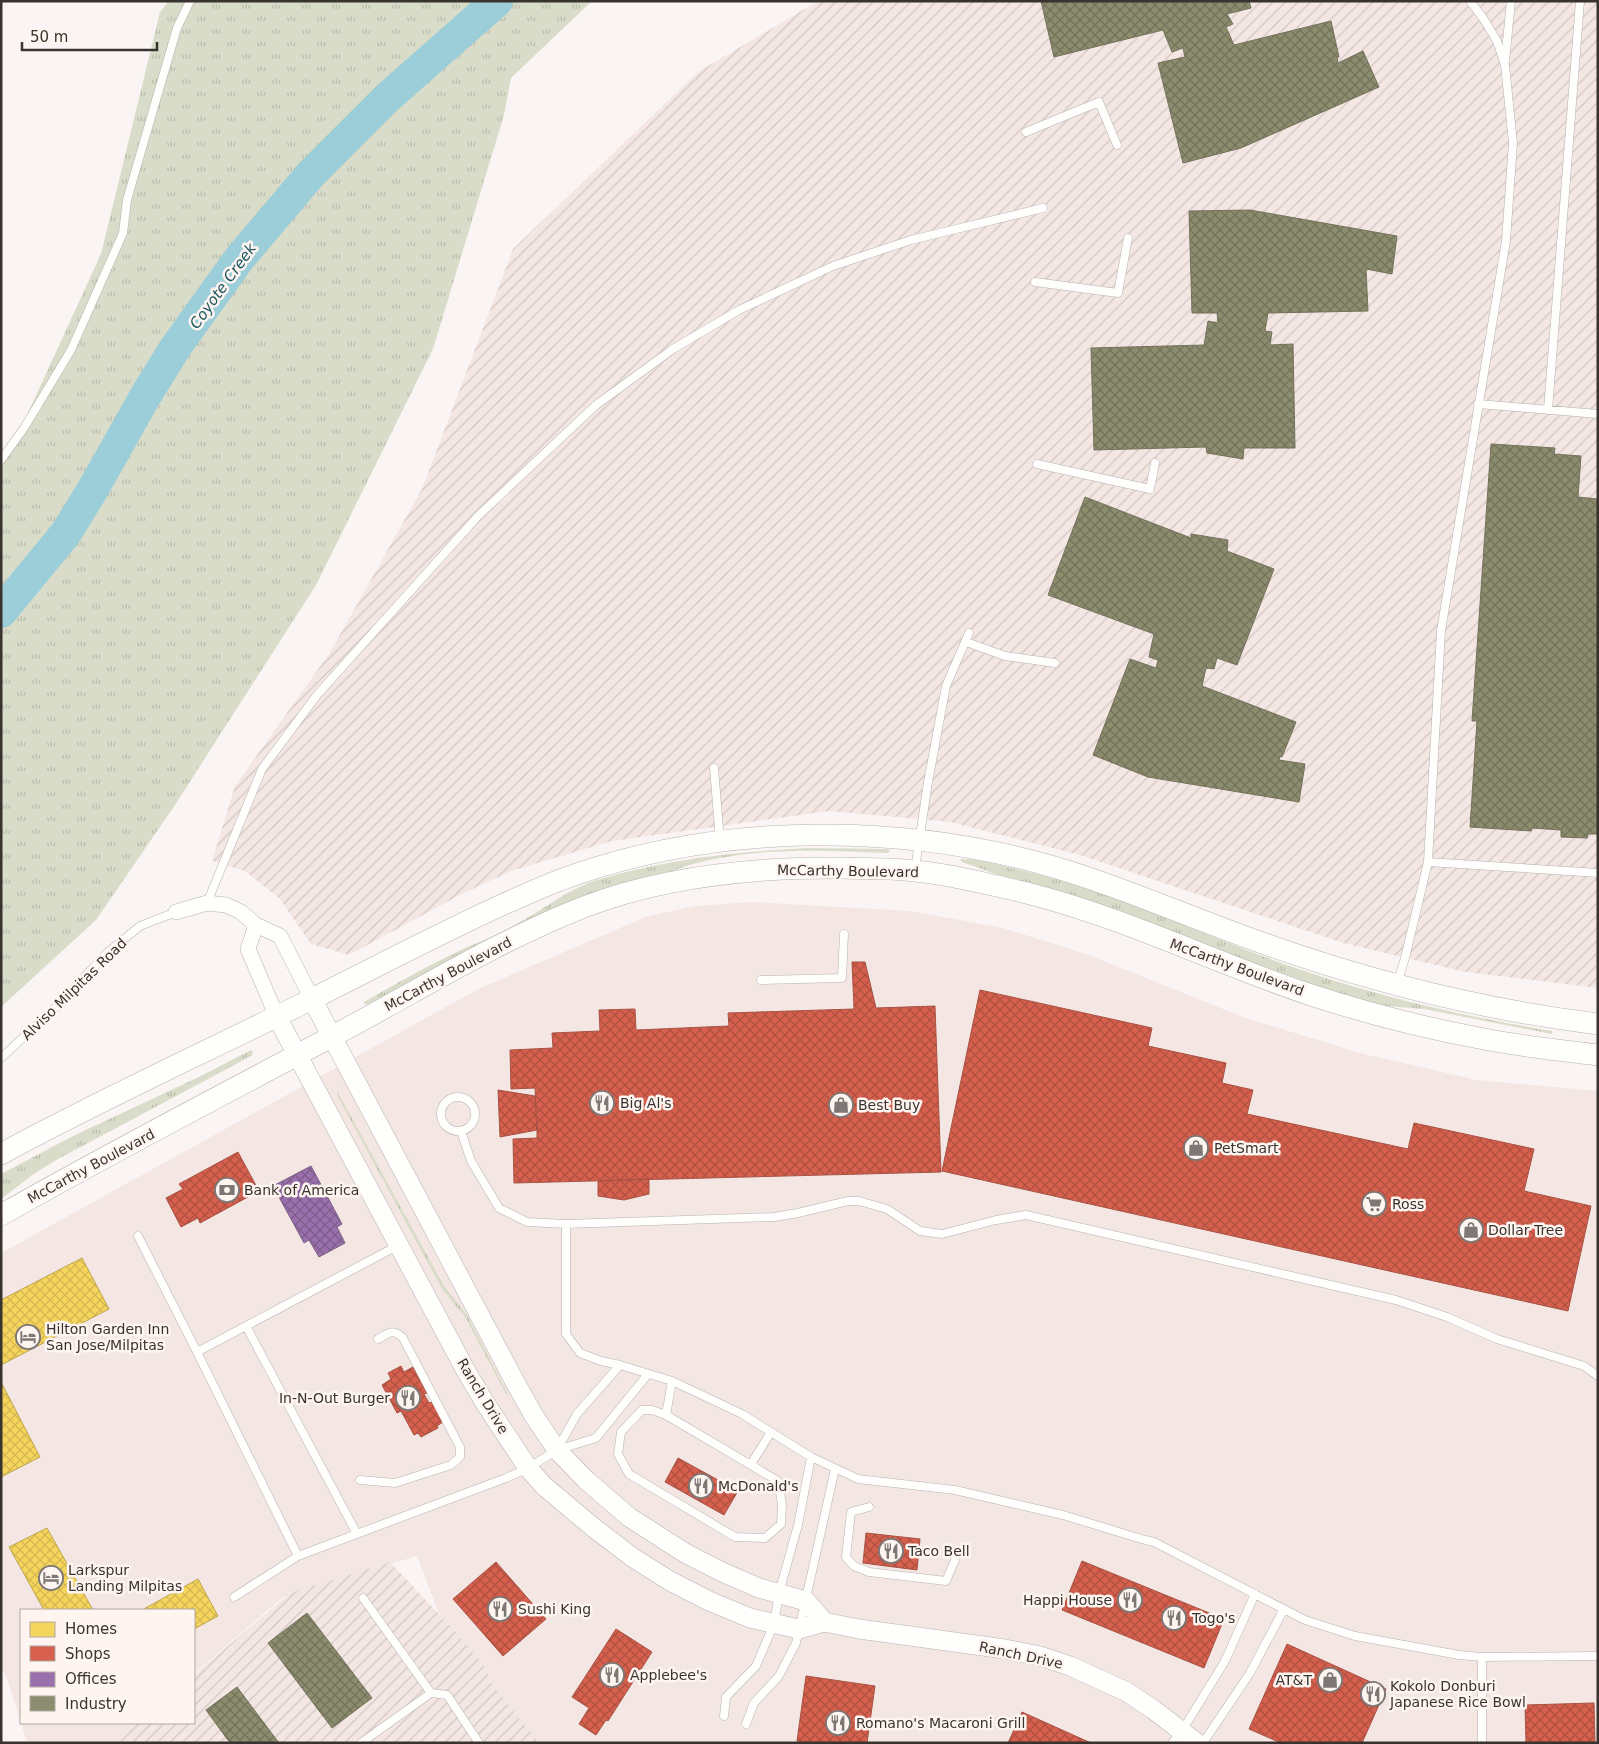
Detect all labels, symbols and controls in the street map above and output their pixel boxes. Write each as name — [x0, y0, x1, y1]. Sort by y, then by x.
scale bar — [22, 20, 158, 52]
text: 50 m — [30, 28, 68, 46]
water label: Coyote Creek — [186, 239, 261, 332]
street label: McCarthy Boulevard — [777, 862, 919, 880]
street label: McCarthy Boulevard — [382, 934, 514, 1014]
street label: Alviso Milpitas Road — [18, 935, 130, 1043]
street label: McCarthy Boulevard — [1168, 935, 1306, 999]
restaurant icon: Big Al's — [589, 1090, 615, 1116]
shop icon: Best Buy — [828, 1092, 854, 1118]
place label: Big Al's — [620, 1095, 671, 1111]
place label: Best Buy — [858, 1097, 920, 1113]
street label: McCarthy Boulevard — [25, 1126, 157, 1206]
shop icon: PetSmart — [1183, 1135, 1209, 1161]
place label: PetSmart — [1214, 1140, 1279, 1156]
bank icon: Bank of America — [214, 1177, 240, 1203]
place label: Bank of America — [244, 1182, 359, 1198]
supermarket icon: Ross — [1361, 1191, 1387, 1217]
place label: Ross — [1392, 1196, 1424, 1212]
shop icon: Dollar Tree — [1458, 1217, 1484, 1243]
place label: Dollar Tree — [1488, 1222, 1563, 1238]
place label: Hilton Garden Inn San Jose/Milpitas — [46, 1321, 169, 1353]
hotel icon: Hilton Garden Inn San Jose/Milpitas — [15, 1324, 41, 1350]
street label: Ranch Drive — [454, 1355, 512, 1437]
restaurant icon: In-N-Out Burger — [395, 1385, 421, 1411]
place label: In-N-Out Burger — [279, 1390, 390, 1406]
restaurant icon: McDonald's — [688, 1473, 714, 1499]
place label: McDonald's — [718, 1478, 799, 1494]
restaurant icon: Taco Bell — [878, 1538, 904, 1564]
place label: Taco Bell — [907, 1543, 970, 1559]
place label: Larkspur Landing Milpitas — [68, 1562, 182, 1594]
hotel icon: Larkspur Landing Milpitas — [38, 1565, 64, 1591]
restaurant icon: Happi House — [1117, 1587, 1143, 1613]
place label: Happi House — [1023, 1592, 1112, 1608]
restaurant icon: Sushi King — [487, 1596, 513, 1622]
place label: Sushi King — [518, 1601, 591, 1617]
restaurant icon: Togo's — [1161, 1605, 1187, 1631]
legend — [20, 1609, 195, 1724]
place label: Togo's — [1191, 1610, 1235, 1626]
text: Homes — [65, 1620, 117, 1638]
street label: Ranch Drive — [978, 1638, 1064, 1672]
text: Shops — [65, 1645, 111, 1663]
restaurant icon: Applebee's — [599, 1662, 625, 1688]
place label: Applebee's — [630, 1667, 707, 1683]
shop icon: AT&T — [1317, 1667, 1343, 1693]
text: Offices — [65, 1670, 117, 1688]
place label: AT&T — [1275, 1672, 1312, 1688]
place label: Kokolo Donburi Japanese Rice Bowl — [1389, 1678, 1526, 1710]
restaurant icon: Kokolo Donburi Japanese Rice Bowl — [1360, 1681, 1386, 1707]
text: Industry — [65, 1695, 127, 1713]
restaurant icon: Romano's Macaroni Grill — [825, 1710, 851, 1736]
place label: Romano's Macaroni Grill — [856, 1715, 1025, 1731]

